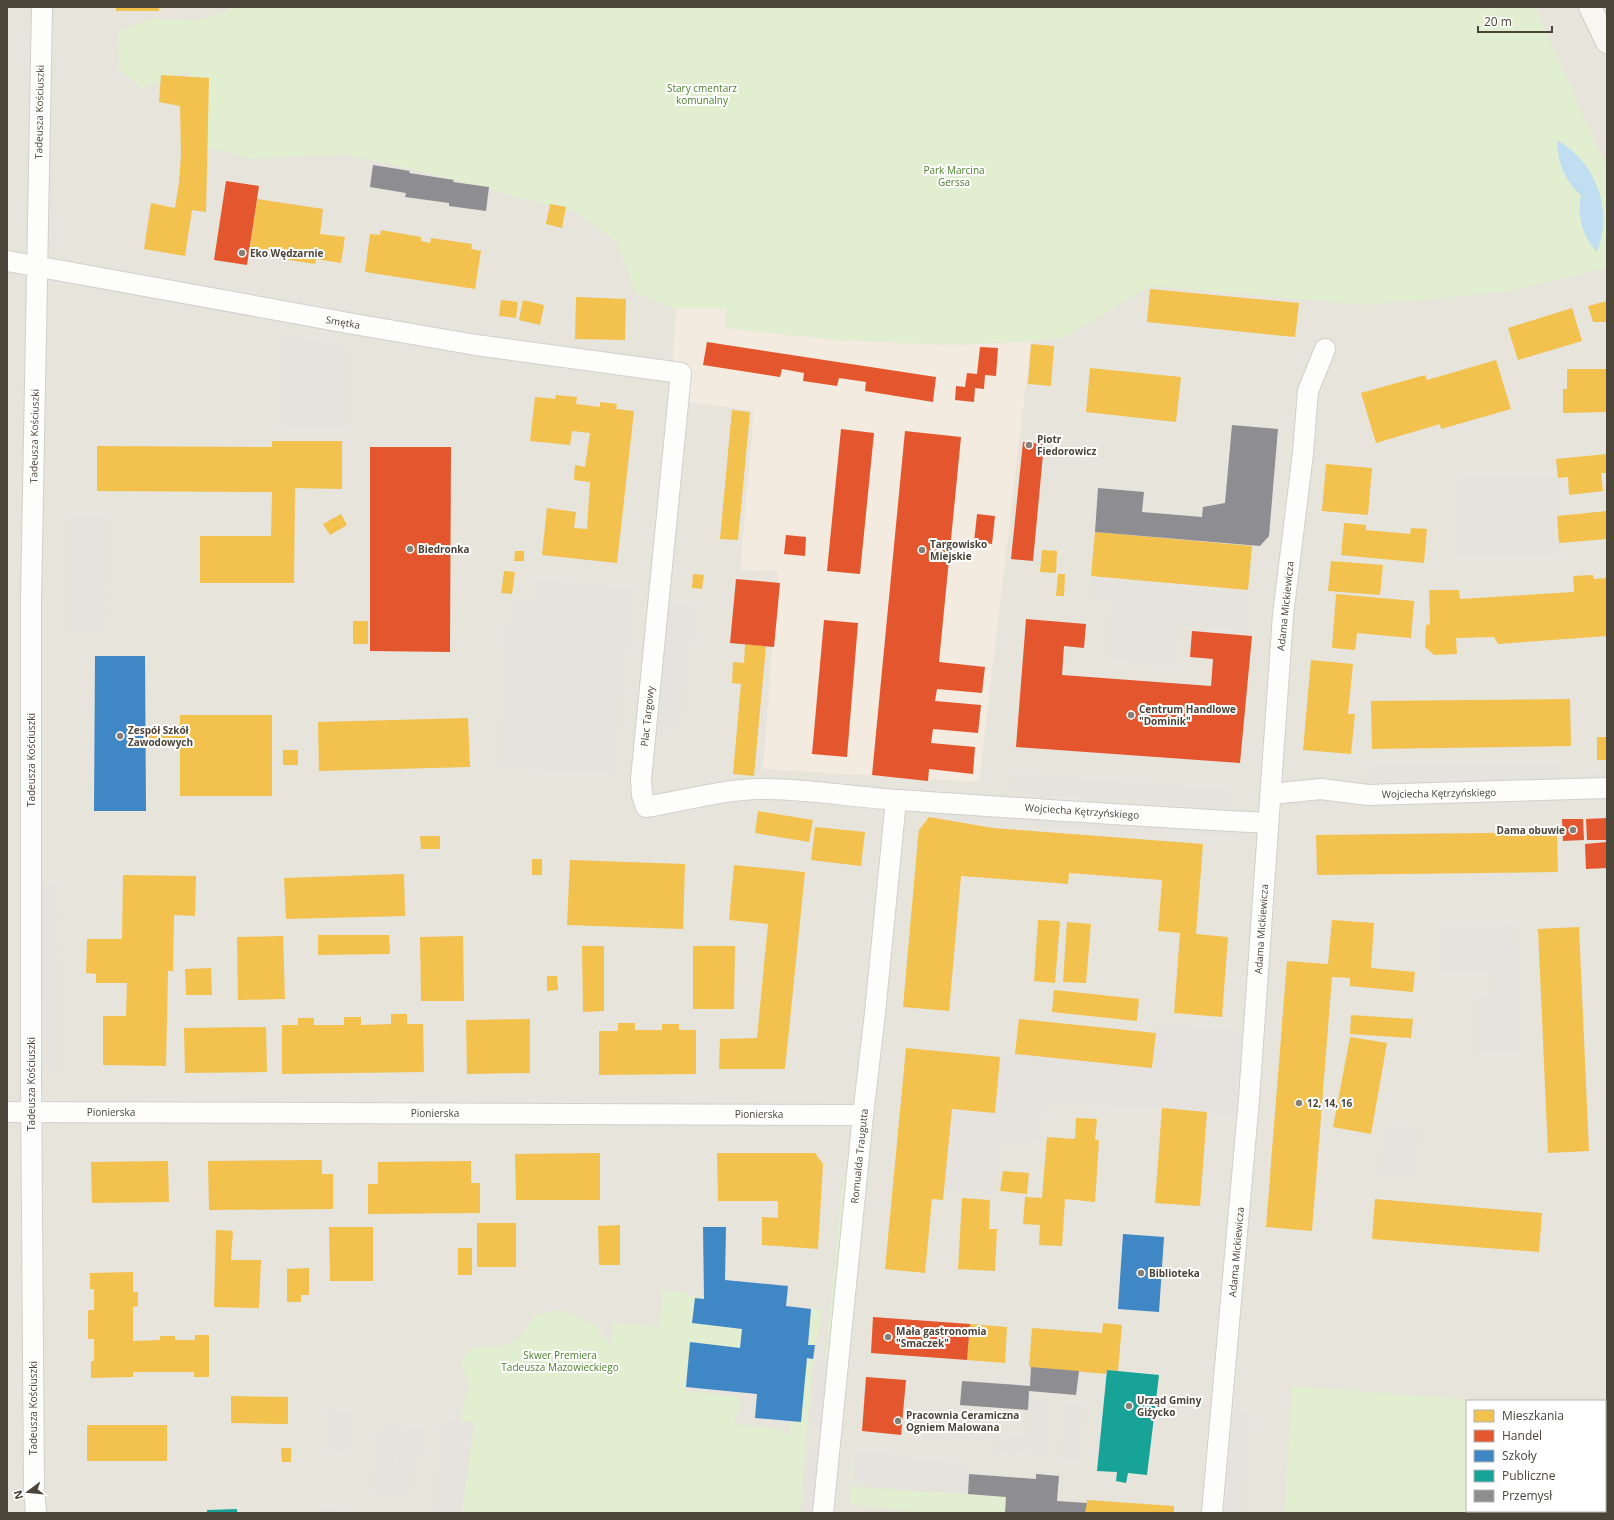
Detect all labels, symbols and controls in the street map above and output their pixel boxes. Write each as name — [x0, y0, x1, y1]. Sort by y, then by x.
scale bar — [1478, 8, 1552, 34]
text: 20 m — [1484, 13, 1512, 30]
street label: Tadeusza Kościuszki — [31, 65, 47, 159]
park label: Stary cmentarz komunalny — [667, 81, 737, 107]
park label: Park Marcina Gerssa — [923, 163, 985, 189]
place label: Eko Wędzarnie — [250, 246, 324, 260]
marker: Eko Wędzarnie — [237, 248, 247, 258]
street label: Smętka — [325, 312, 361, 332]
street label: Tadeusza Kościuszki — [26, 389, 42, 483]
place label: Piotr Fiedorowicz — [1037, 432, 1096, 458]
marker: Piotr Fiedorowicz — [1024, 440, 1034, 450]
place label: Targowisko Miejskie — [930, 537, 987, 563]
place label: Biedronka — [418, 542, 470, 556]
marker: Biedronka — [405, 544, 415, 554]
marker: Targowisko Miejskie — [917, 545, 927, 555]
street label: Adama Mickiewicza — [1273, 560, 1297, 652]
street label: Plac Targowy — [637, 684, 657, 747]
place label: Centrum Handlowe "Dominik" — [1139, 702, 1236, 728]
marker: Centrum Handlowe "Dominik" — [1126, 710, 1136, 720]
street label: Tadeusza Kościuszki — [24, 713, 38, 807]
place label: Zespół Szkół Zawodowych — [128, 723, 193, 749]
marker: Zespół Szkół Zawodowych — [115, 731, 125, 741]
street label: Wojciecha Kętrzyńskiego — [1382, 785, 1496, 801]
street label: Wojciecha Kętrzyńskiego — [1024, 800, 1140, 822]
place label: Dama obuwie — [1496, 823, 1565, 837]
marker: Dama obuwie — [1568, 825, 1578, 835]
street label: Adama Mickiewicza — [1251, 883, 1271, 975]
street label: Tadeusza Kościuszki — [24, 1037, 38, 1131]
place label: 12, 14, 16 — [1307, 1096, 1352, 1110]
marker: 12, 14, 16 — [1294, 1098, 1304, 1108]
street label: Pionierska — [87, 1105, 135, 1119]
street label: Pionierska — [411, 1106, 459, 1120]
street label: Pionierska — [735, 1107, 783, 1121]
street label: Romualda Traugutta — [847, 1108, 871, 1204]
street label: Adama Mickiewicza — [1225, 1206, 1247, 1298]
place label: Biblioteka — [1149, 1266, 1200, 1280]
marker: Biblioteka — [1136, 1268, 1146, 1278]
place label: Mała gastronomia "Smaczek" — [896, 1324, 987, 1350]
marker: Mała gastronomia "Smaczek" — [883, 1332, 893, 1342]
park label: Skwer Premiera Tadeusza Mazowieckiego — [501, 1348, 619, 1374]
street label: Tadeusza Kościuszki — [26, 1361, 40, 1455]
place label: Urząd Gminy Giżycko — [1137, 1393, 1202, 1419]
legend — [1466, 1400, 1606, 1512]
marker: Urząd Gminy Giżycko — [1124, 1401, 1134, 1411]
text: Mieszkania — [1502, 1407, 1564, 1424]
place label: Pracownia Ceramiczna Ogniem Malowana — [906, 1408, 1019, 1434]
marker: Pracownia Ceramiczna Ogniem Malowana — [893, 1416, 903, 1426]
text: Handel — [1502, 1427, 1542, 1444]
text: Szkoły — [1502, 1447, 1538, 1464]
text: Publiczne — [1502, 1467, 1556, 1484]
north arrow — [8, 1472, 48, 1512]
text: Przemysł — [1502, 1487, 1553, 1504]
text: N — [9, 1489, 26, 1501]

